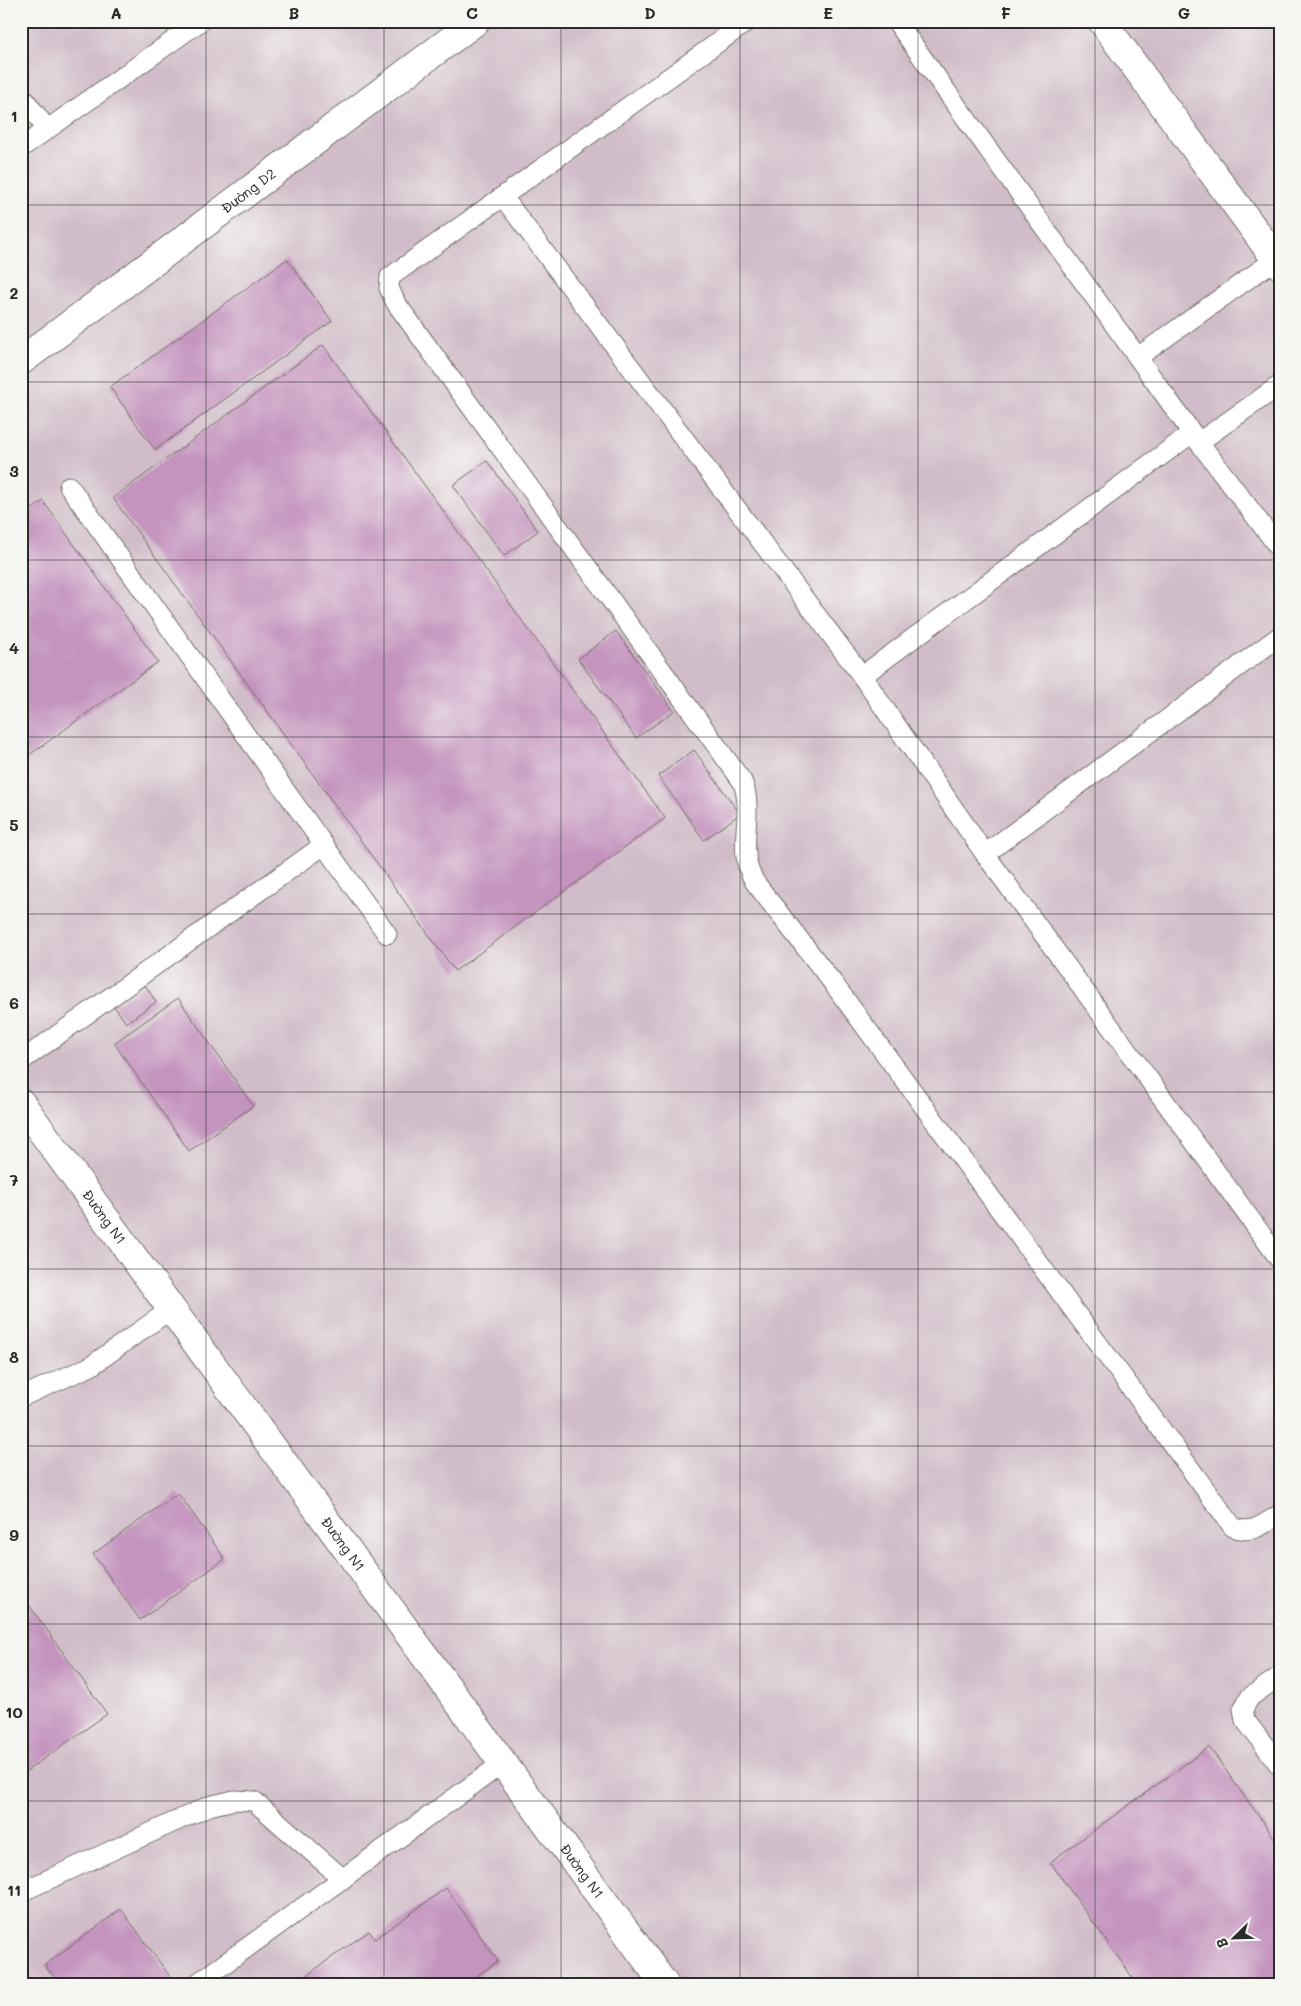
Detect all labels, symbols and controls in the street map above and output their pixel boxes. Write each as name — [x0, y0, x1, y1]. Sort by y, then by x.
text: A — [110, 2, 122, 23]
text: B — [289, 2, 299, 23]
text: C — [466, 2, 478, 23]
text: D — [644, 2, 656, 23]
text: E — [823, 2, 833, 23]
text: F — [1001, 2, 1011, 23]
text: G — [1178, 2, 1190, 23]
text: 1 — [10, 105, 18, 126]
street label: Đường D2 — [217, 164, 279, 217]
text: 2 — [10, 282, 19, 303]
text: 3 — [9, 460, 19, 481]
text: 4 — [9, 637, 19, 658]
text: 5 — [9, 814, 19, 835]
text: 6 — [9, 992, 19, 1013]
text: 7 — [10, 1169, 19, 1190]
street label: Đường N1 — [78, 1186, 131, 1248]
text: 8 — [9, 1346, 19, 1367]
street label: Đường N1 — [317, 1513, 370, 1575]
text: 9 — [9, 1524, 19, 1545]
text: 10 — [5, 1701, 23, 1722]
street label: Đường N1 — [556, 1840, 608, 1902]
text: 11 — [7, 1879, 21, 1900]
north arrow — [1208, 1914, 1258, 1964]
text: B — [1211, 1935, 1232, 1951]

